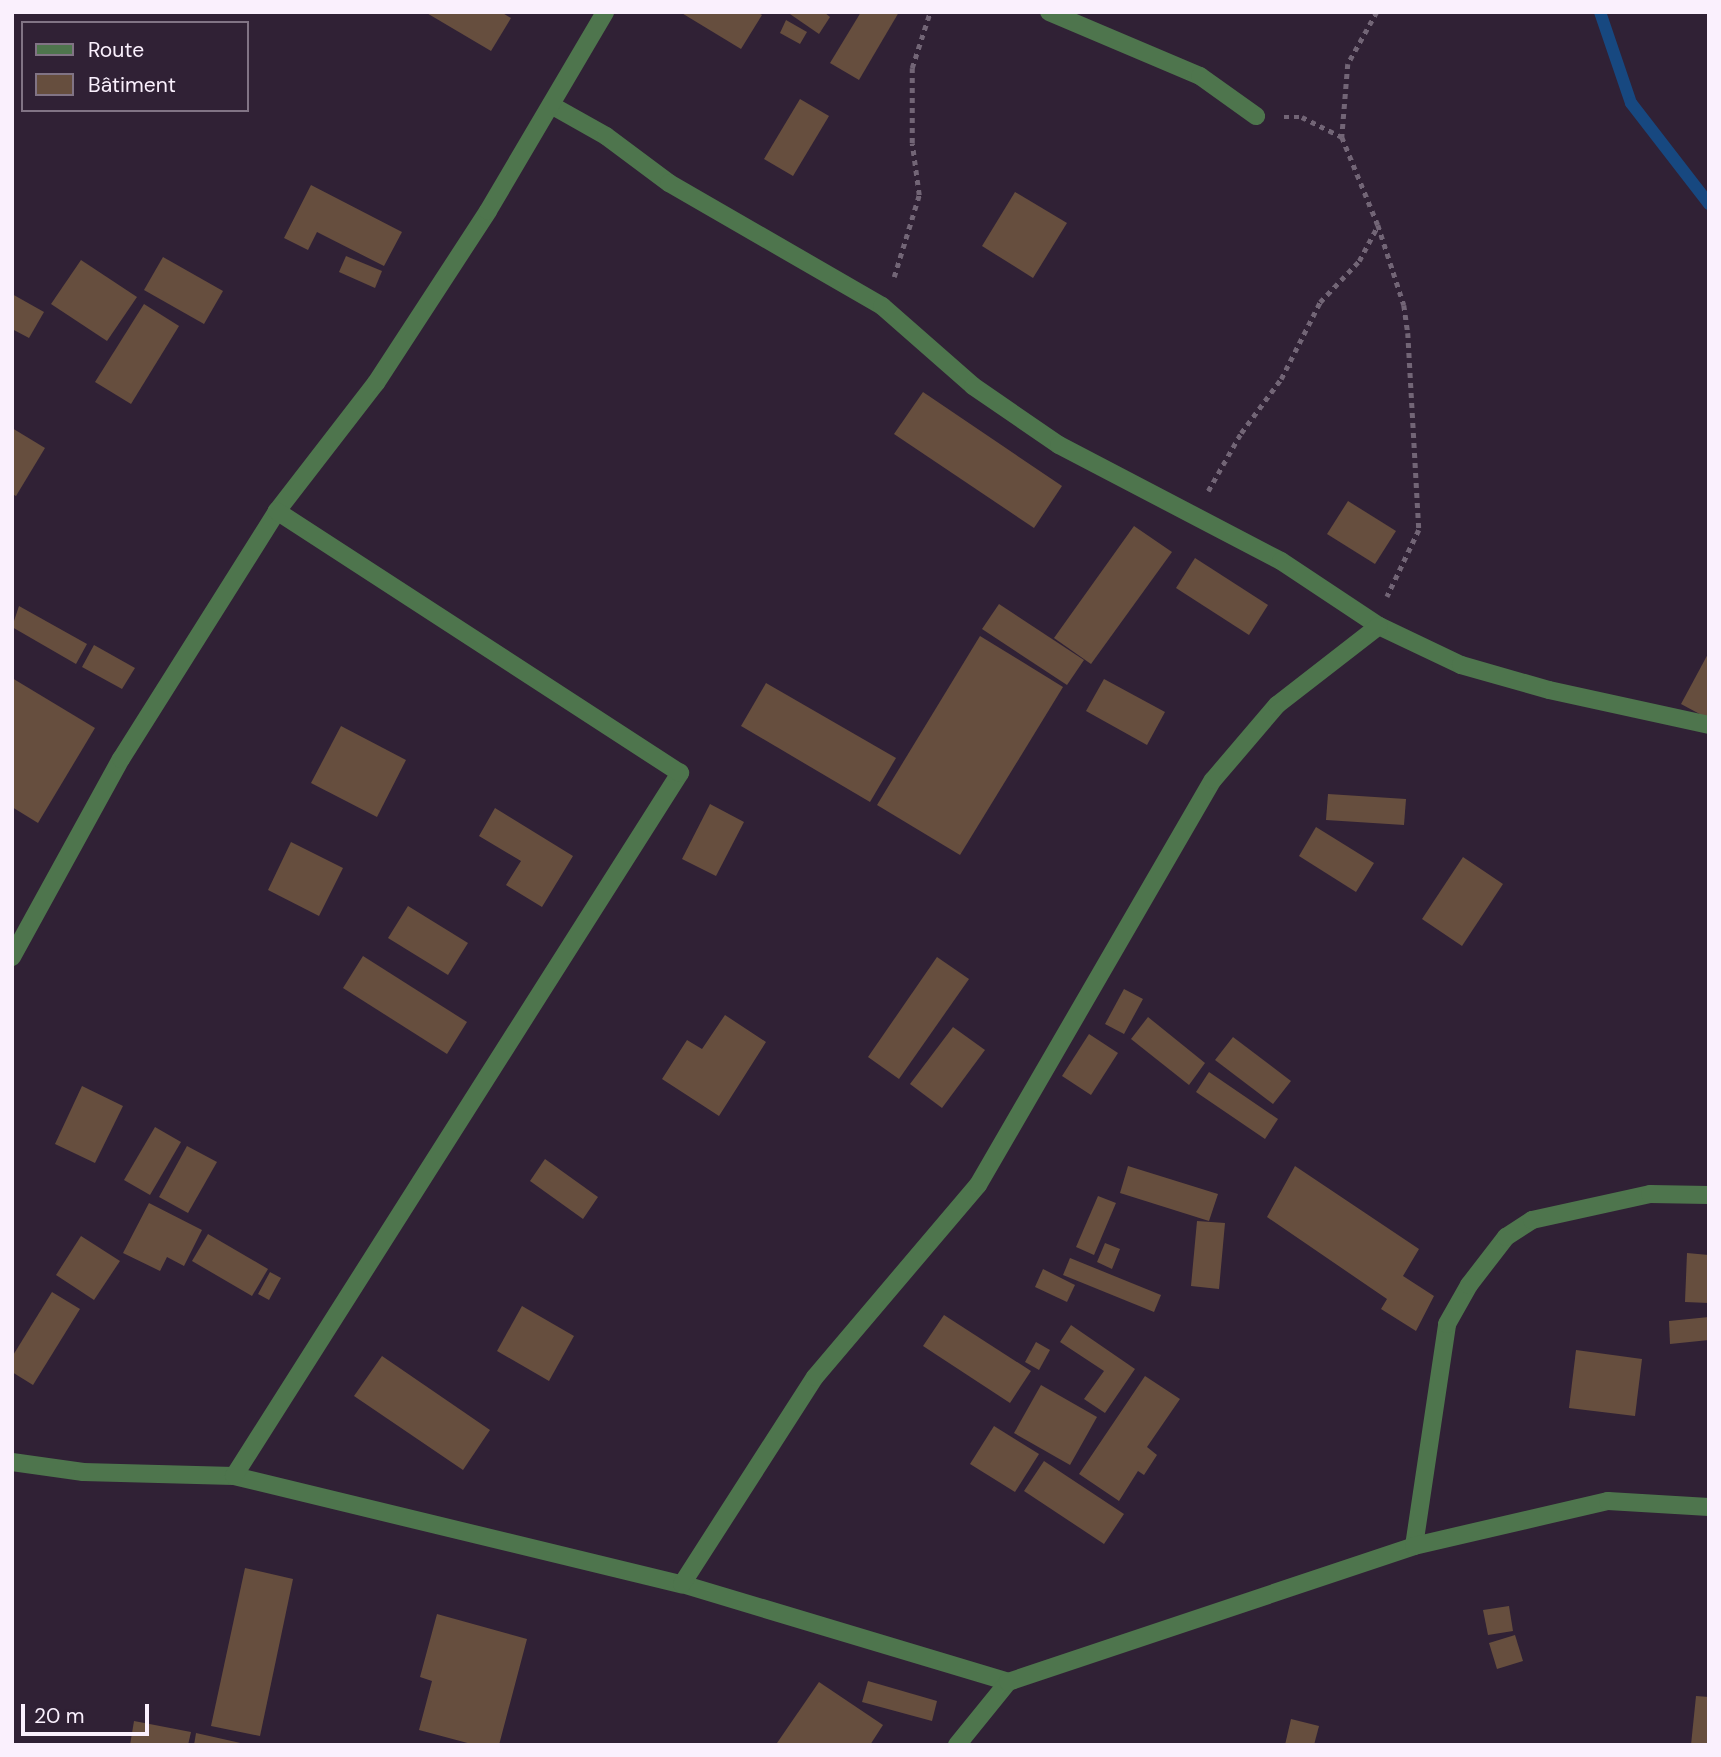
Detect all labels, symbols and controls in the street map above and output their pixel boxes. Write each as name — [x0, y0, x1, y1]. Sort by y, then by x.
legend — [21, 21, 248, 112]
text: Route — [88, 36, 144, 64]
text: Bâtiment — [88, 71, 176, 99]
scale bar — [24, 1690, 152, 1734]
text: 20 m — [34, 1702, 85, 1730]

